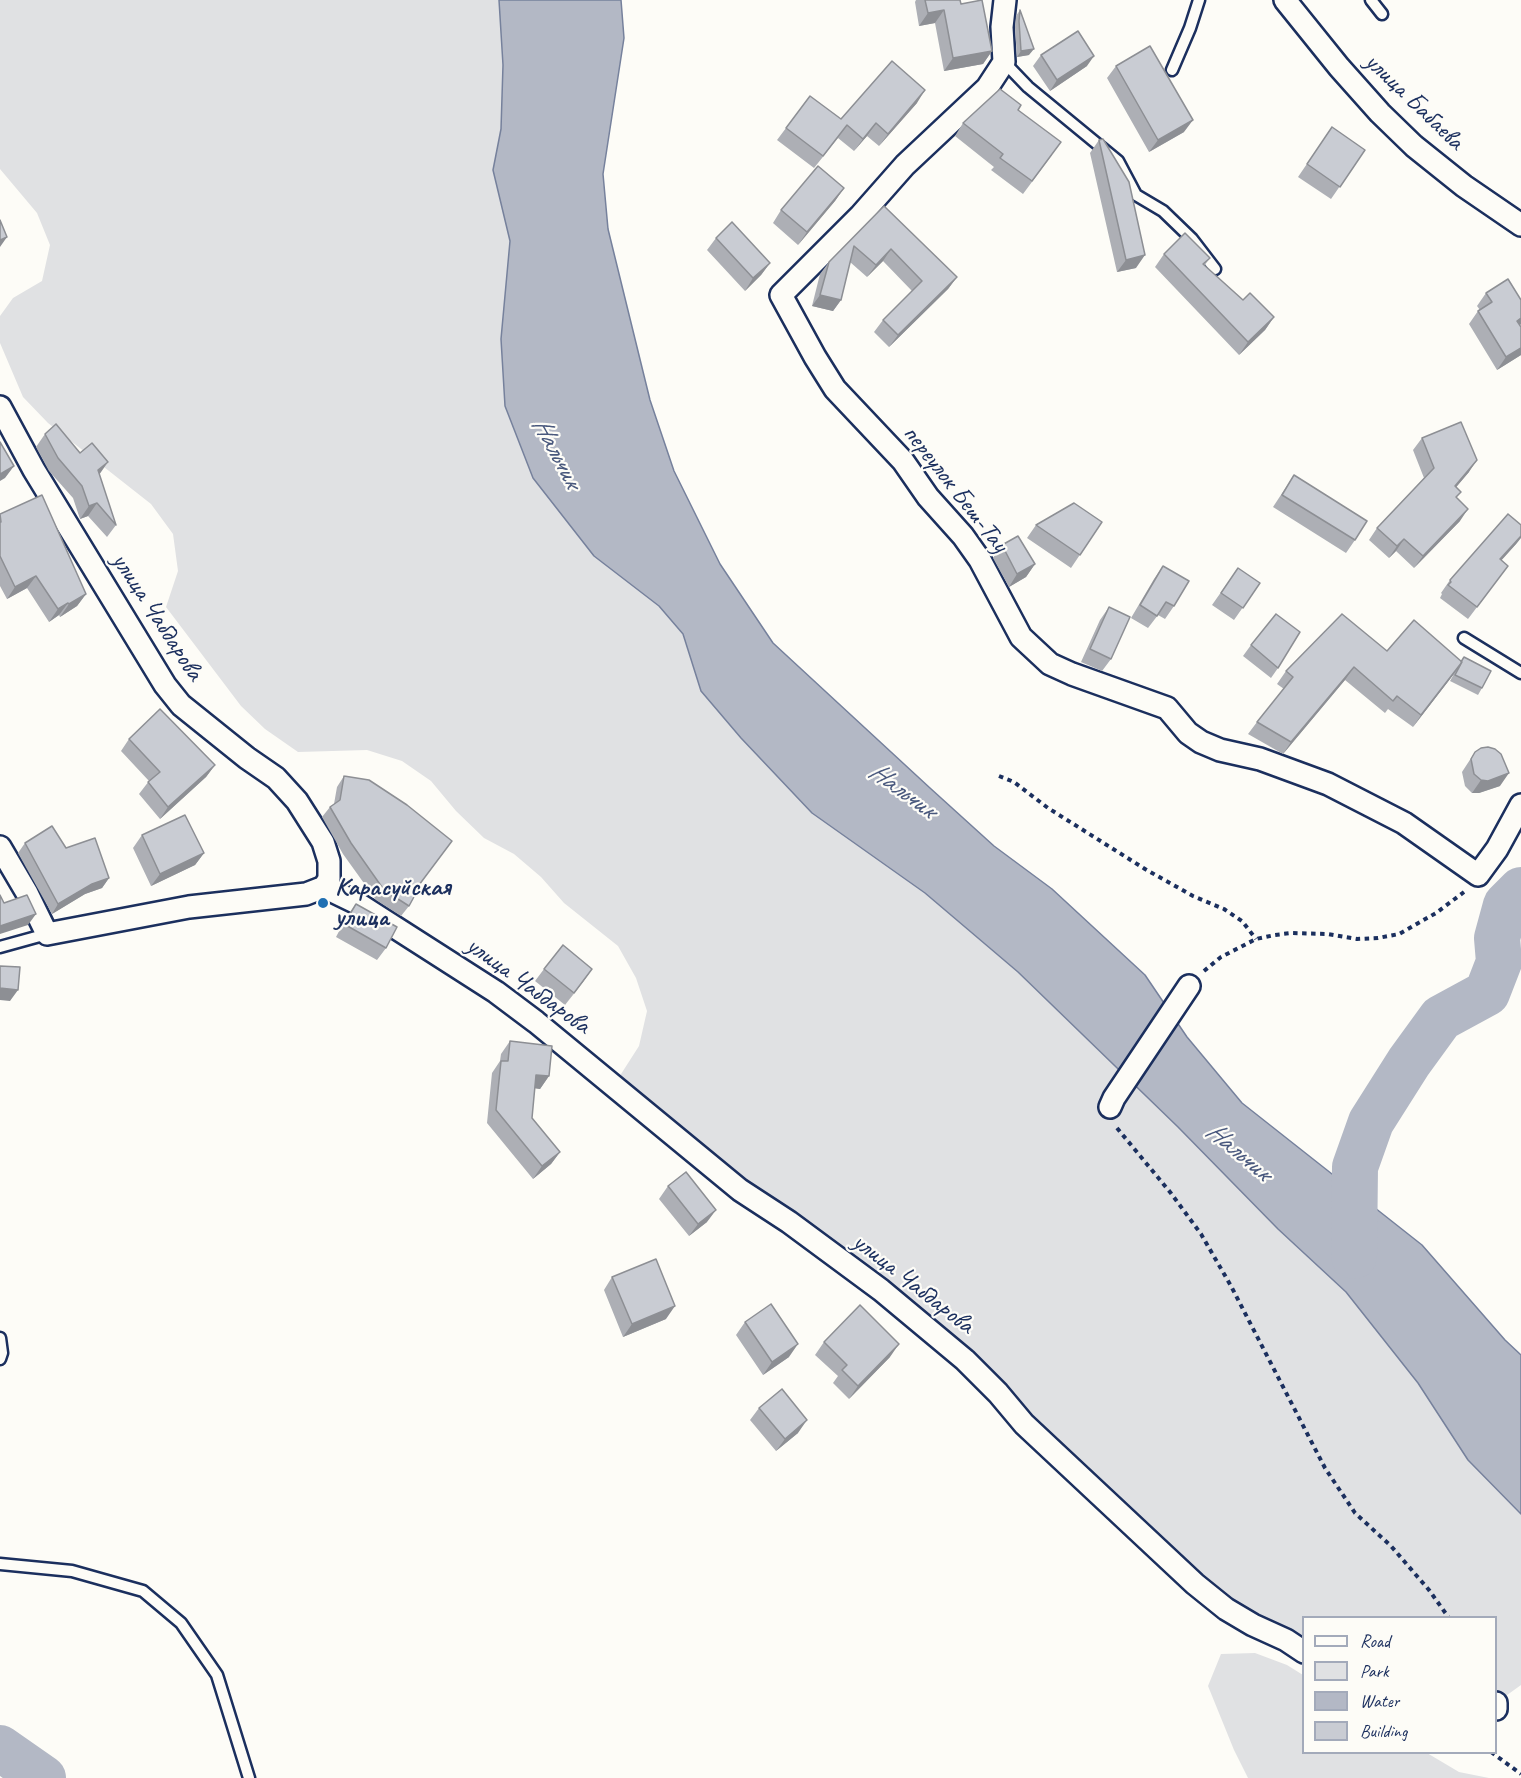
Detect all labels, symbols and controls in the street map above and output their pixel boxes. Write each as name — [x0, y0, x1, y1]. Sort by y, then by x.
street label: улица Бабаева — [1358, 47, 1470, 157]
water label: Нальчик — [524, 412, 588, 494]
street label: переулок Беш-Тау — [895, 419, 1015, 559]
street label: улица Чабдарова — [104, 547, 210, 687]
water label: Нальчик — [862, 756, 942, 826]
place label: Карасуйская улица — [335, 872, 451, 934]
marker: Карасуйская улица — [316, 896, 330, 910]
street label: улица Чабдарова — [460, 930, 596, 1042]
water label: Нальчик — [1199, 1115, 1277, 1189]
street label: улица Чабдарова — [846, 1227, 980, 1341]
legend — [1302, 1616, 1497, 1754]
text: Road — [1360, 1630, 1390, 1652]
text: Park — [1360, 1660, 1389, 1682]
text: Water — [1360, 1690, 1399, 1712]
text: Building — [1360, 1720, 1407, 1742]

